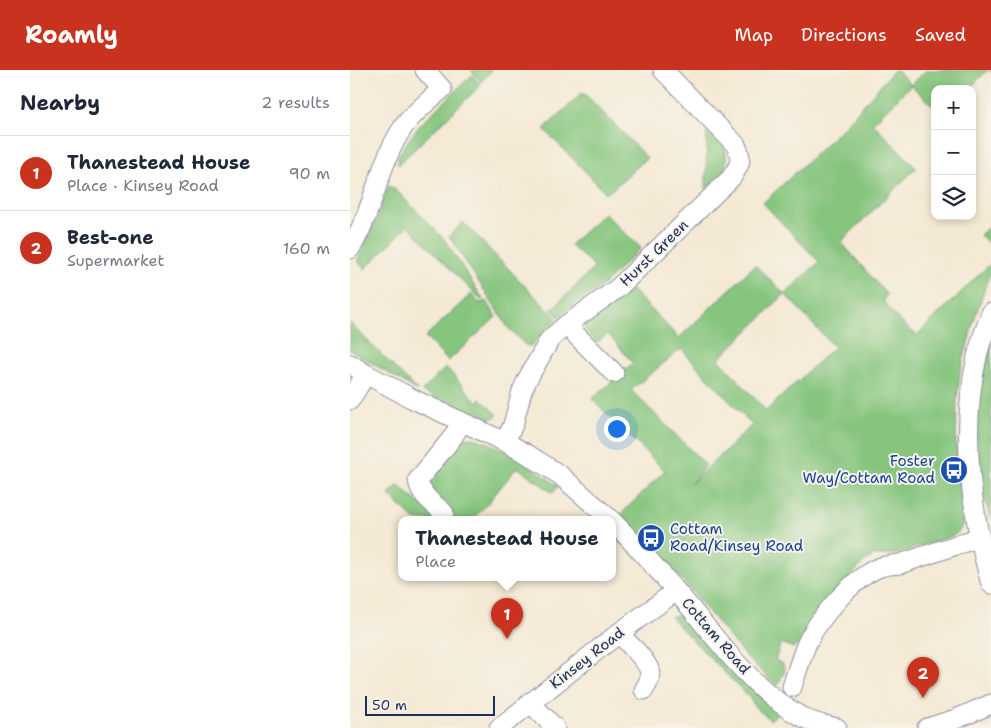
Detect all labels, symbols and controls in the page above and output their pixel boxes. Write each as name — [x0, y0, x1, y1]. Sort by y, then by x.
text: Roamly — [25, 19, 118, 51]
text: Map — [735, 23, 773, 47]
text: Directions — [801, 23, 887, 47]
text: Saved — [915, 23, 966, 47]
map controls — [931, 85, 976, 220]
button: + — [931, 85, 976, 130]
text: Nearby — [20, 89, 100, 117]
text: 2 results — [261, 92, 330, 113]
button: − — [931, 130, 976, 175]
text: Thanestead House — [67, 150, 250, 175]
text: 1 — [32, 163, 40, 184]
text: 90 m — [289, 163, 330, 184]
text: Place · Kinsey Road — [67, 175, 219, 196]
button: layers — [931, 175, 976, 220]
street label: Hurst Green — [615, 215, 693, 291]
text: Best-one — [67, 225, 154, 250]
text: 2 — [30, 238, 42, 259]
text: 160 m — [283, 238, 330, 259]
text: Supermarket — [67, 250, 164, 271]
your location — [604, 416, 630, 442]
place label: Foster Way/Cottam Road — [803, 451, 935, 488]
bus stop icon: Foster Way/Cottam Road — [939, 455, 969, 485]
popup — [398, 516, 616, 581]
place label: Cottam Road/Kinsey Road — [670, 519, 804, 556]
bus stop icon: Cottam Road/Kinsey Road — [636, 523, 666, 553]
text: Thanestead House — [415, 526, 599, 551]
text: Place — [415, 551, 456, 572]
street label: Cottam Road — [677, 593, 755, 679]
pin: 1 — [491, 598, 523, 639]
street label: Kinsey Road — [546, 622, 629, 693]
pin: 2 — [907, 657, 939, 698]
scale bar — [365, 693, 495, 716]
text: 50 m — [372, 696, 407, 714]

